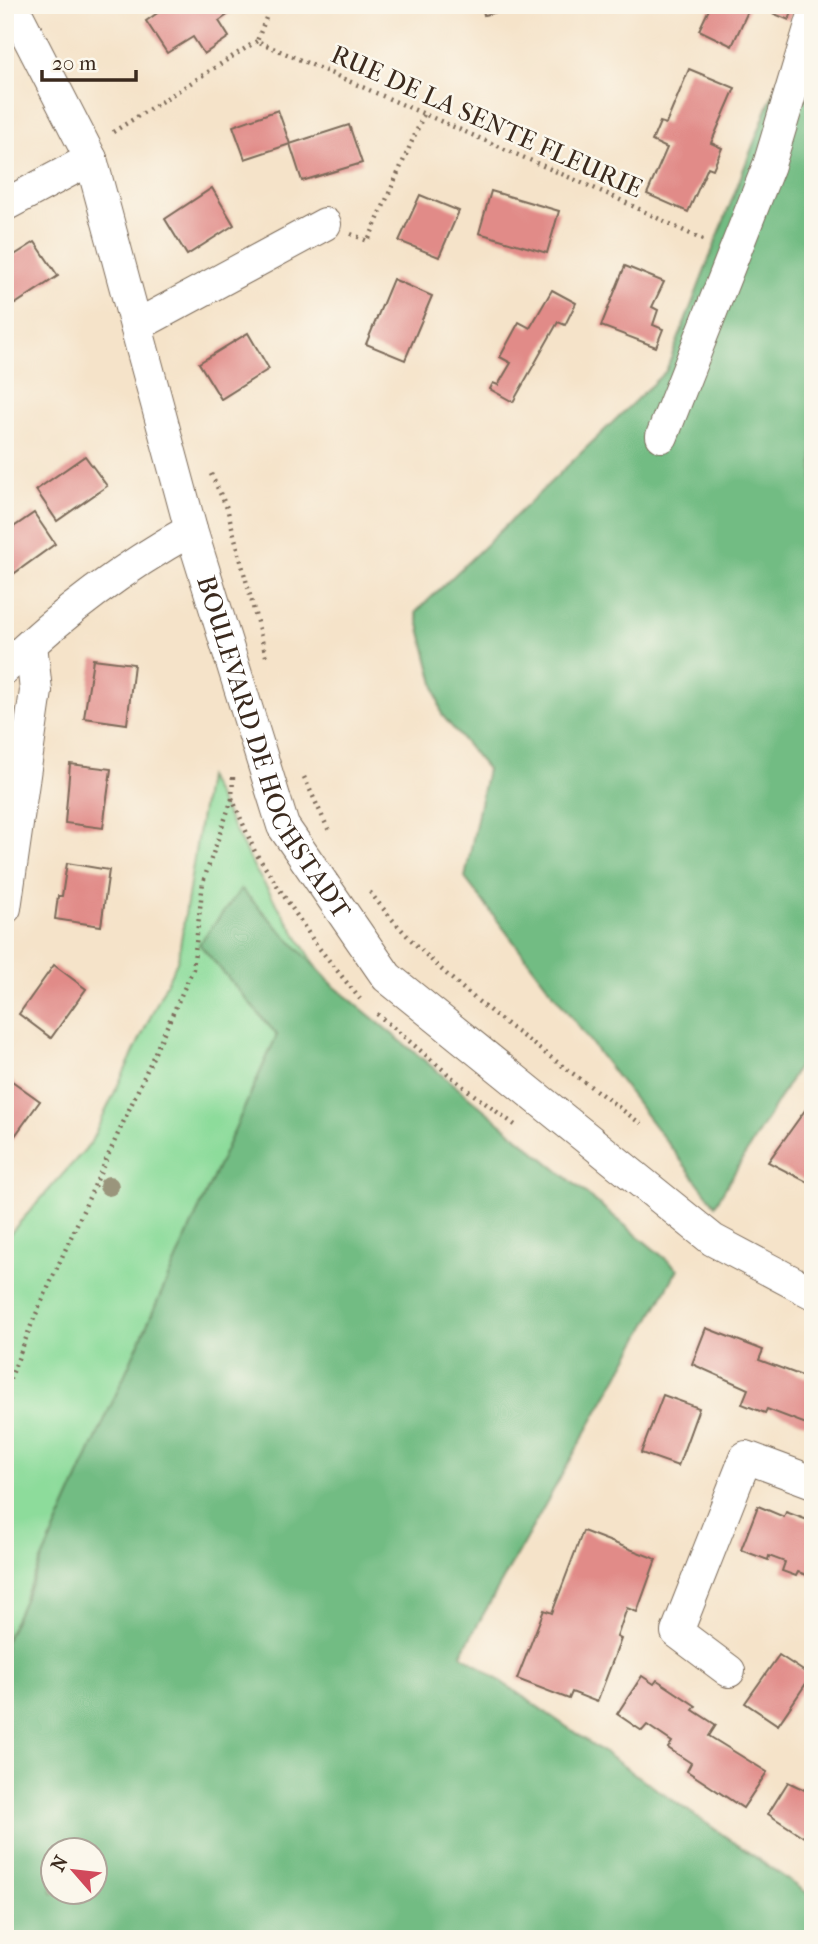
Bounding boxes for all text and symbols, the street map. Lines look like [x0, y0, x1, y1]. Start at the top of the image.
scale bar [42, 38, 136, 82]
street label: RUE DE LA SENTE FLEURIE [326, 39, 647, 204]
text: 20 m [52, 51, 97, 75]
street label: BOULEVARD DE HOCHSTADT [190, 572, 357, 925]
north arrow [38, 1836, 108, 1906]
text: N [47, 1851, 73, 1875]

